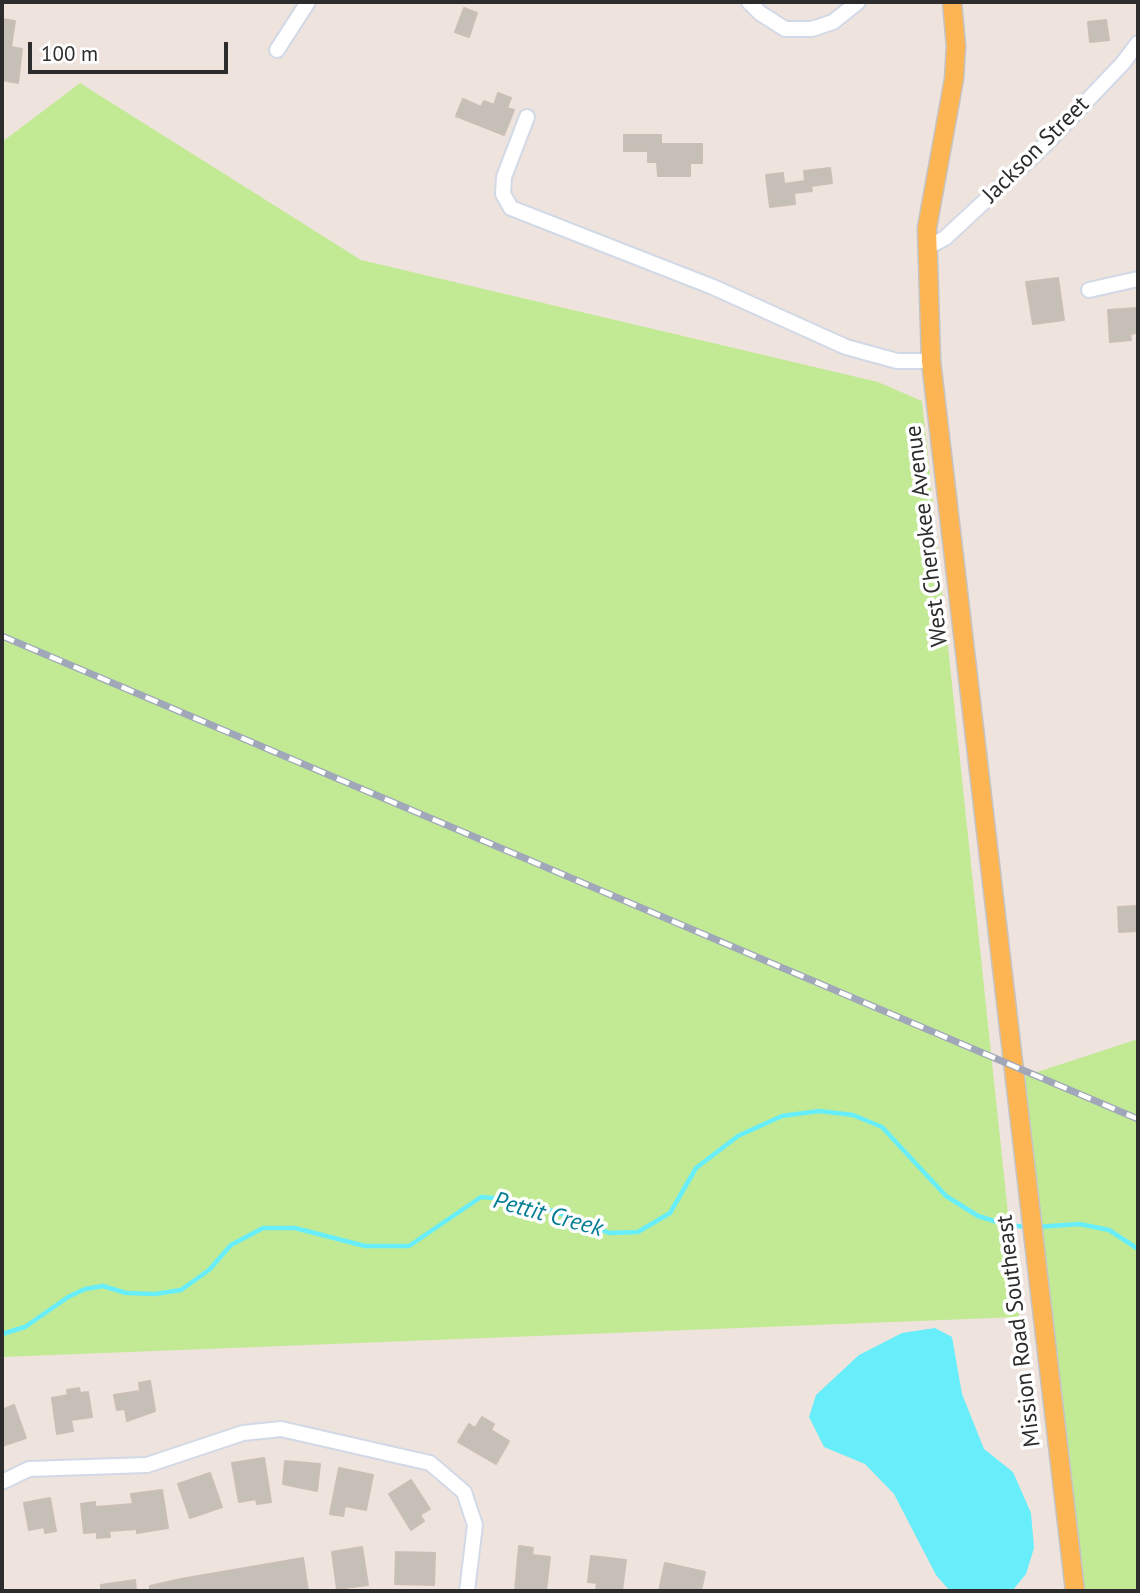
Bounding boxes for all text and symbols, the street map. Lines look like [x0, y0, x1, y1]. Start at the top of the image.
scale bar [32, 28, 231, 72]
text: 100 m [41, 40, 98, 67]
street label: Jackson Street [977, 91, 1095, 209]
street label: West Cherokee Avenue [900, 424, 954, 648]
water label: Pettit Creek [490, 1187, 606, 1243]
street label: Mission Road Southeast [991, 1213, 1047, 1449]

